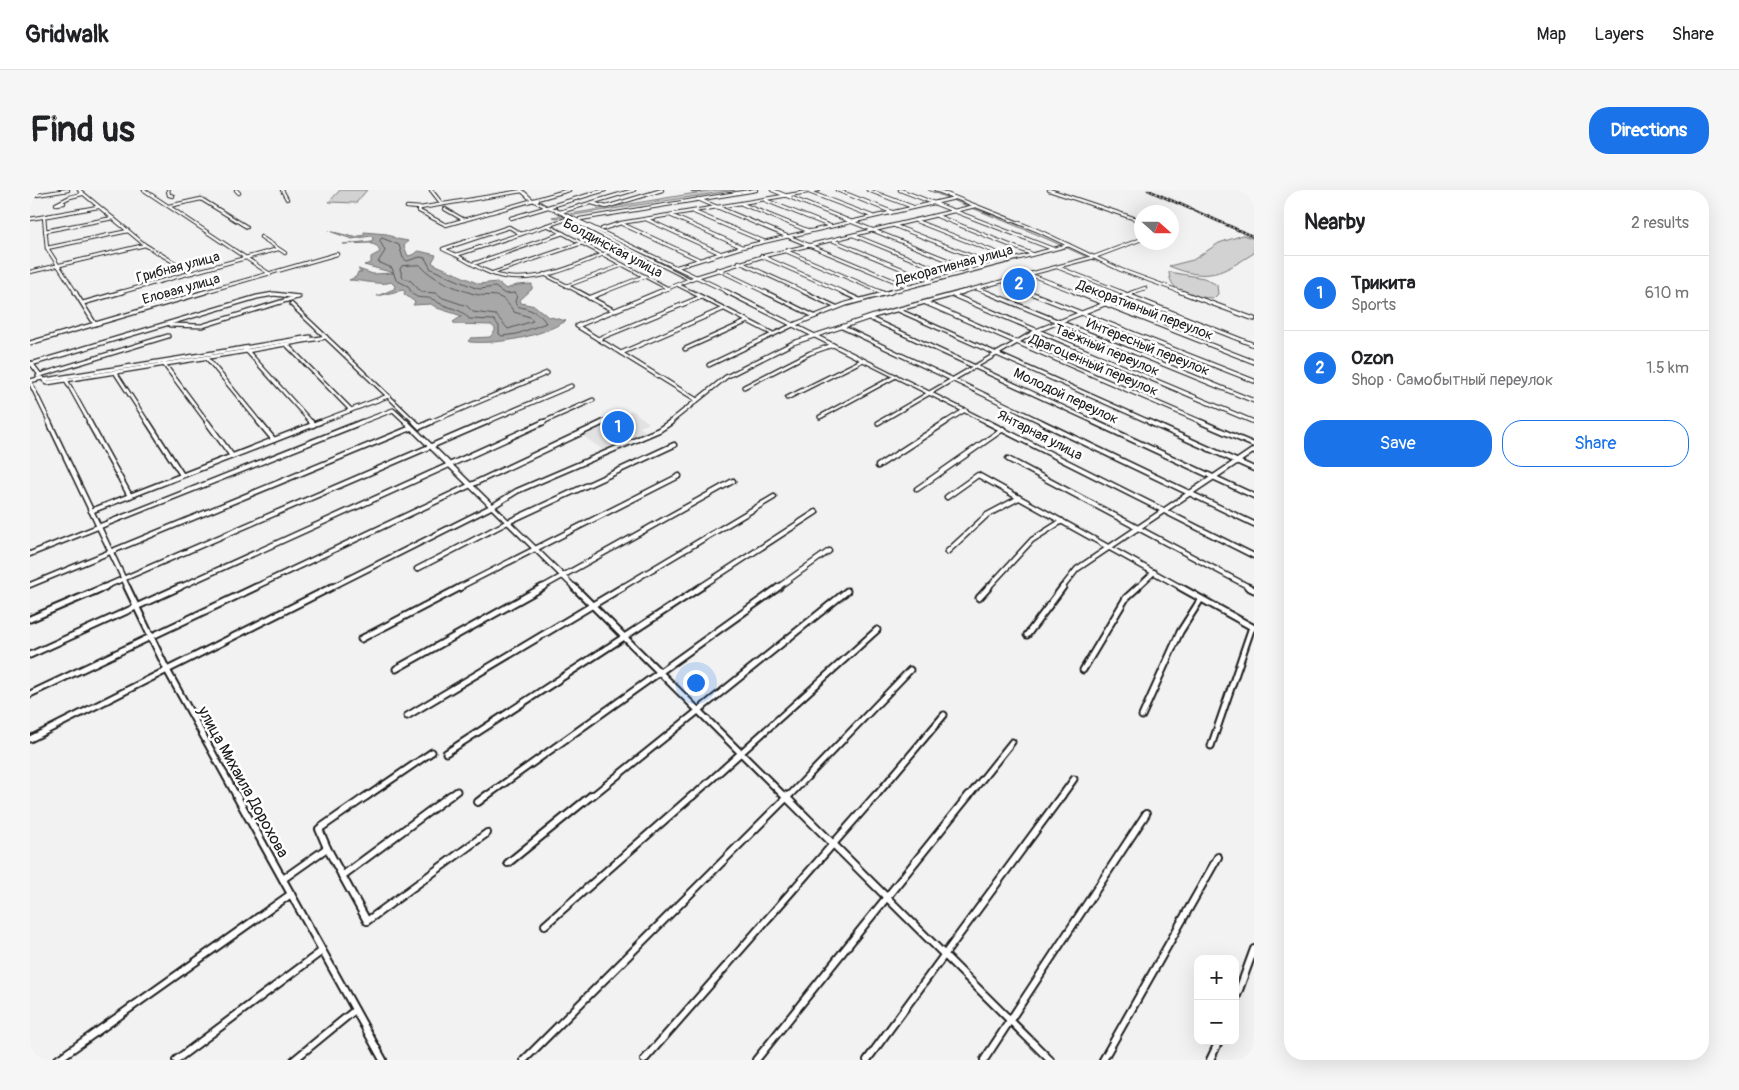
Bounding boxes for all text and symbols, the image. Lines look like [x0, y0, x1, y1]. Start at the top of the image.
text: Gridwalk [25, 20, 109, 49]
text: Map [1537, 23, 1566, 46]
text: Layers [1594, 23, 1644, 46]
text: Share [1672, 23, 1714, 46]
button: Directions [1589, 107, 1709, 154]
text: Find us [30, 108, 135, 152]
north arrow [1134, 205, 1179, 250]
text: Nearby [1304, 209, 1365, 236]
text: 2 results [1631, 213, 1689, 233]
street label: Болдинская улица [560, 215, 666, 281]
street label: Декоративная улица [892, 241, 1015, 289]
street label: Грибная улица [134, 248, 222, 286]
pin: 2 [1003, 265, 1035, 303]
street label: Еловая улица [140, 270, 222, 308]
text: Трикита [1351, 271, 1416, 295]
street label: Декоративный переулок [1073, 276, 1216, 344]
text: 1 [1317, 283, 1323, 303]
text: 610 m [1645, 283, 1689, 303]
text: Sports [1351, 295, 1396, 315]
street label: Интересный переулок [1084, 315, 1212, 379]
street label: Таёжный переулок [1052, 320, 1162, 380]
street label: Драгоценный переулок [1026, 330, 1161, 400]
text: Ozon [1351, 346, 1394, 370]
text: 2 [1316, 358, 1324, 378]
text: 1.5 km [1646, 358, 1689, 378]
street label: Молодой переулок [1011, 364, 1121, 428]
text: Shop · Самобытный переулок [1351, 370, 1553, 390]
street label: Янтарная улица [995, 406, 1085, 464]
pin: 1 [602, 408, 634, 446]
button: Save [1304, 420, 1492, 467]
button: Share [1502, 420, 1689, 467]
your location [683, 670, 709, 696]
street label: улица Михаила Дорохова [193, 702, 293, 861]
map controls [1194, 955, 1239, 1045]
button: + [1194, 955, 1239, 1000]
button: − [1194, 1000, 1239, 1045]

